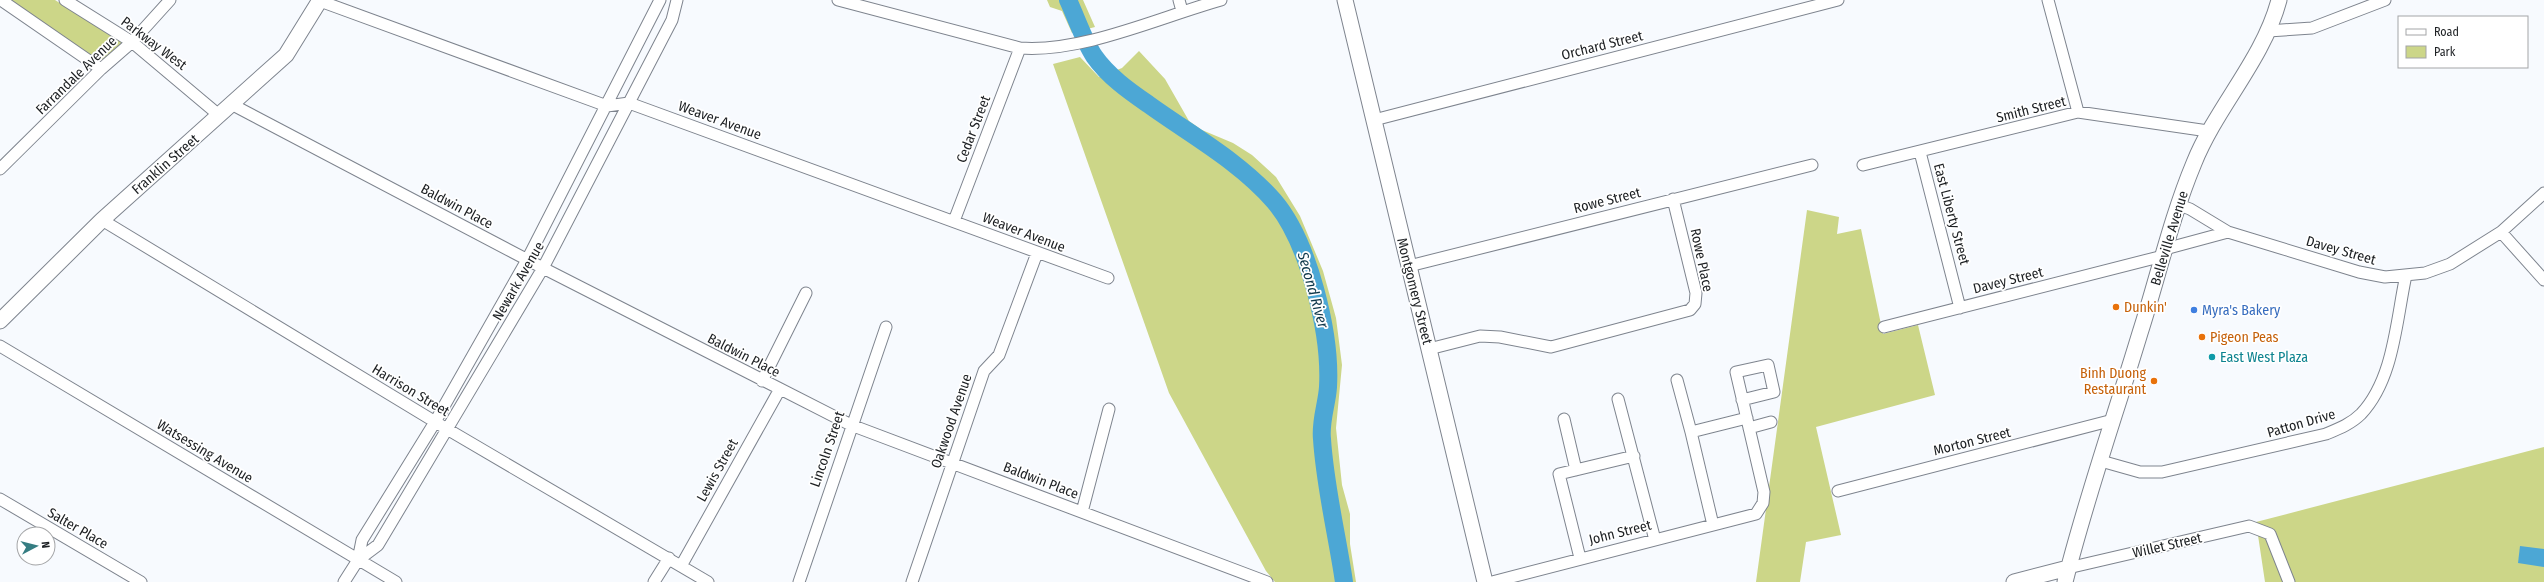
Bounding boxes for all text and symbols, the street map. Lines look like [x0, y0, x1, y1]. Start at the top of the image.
street label: Parkway West [117, 13, 190, 74]
legend [2398, 16, 2528, 68]
text: Road [2434, 25, 2459, 39]
street label: Orchard Street [1560, 27, 1645, 64]
street label: Farrandale Avenue [32, 32, 120, 118]
text: Park [2434, 45, 2456, 59]
street label: Cedar Street [953, 93, 994, 165]
street label: Smith Street [1995, 93, 2068, 126]
street label: Weaver Avenue [676, 98, 764, 143]
street label: Franklin Street [128, 130, 203, 198]
street label: East Liberty Street [1930, 161, 1973, 267]
street label: Baldwin Place [418, 180, 496, 233]
street label: Rowe Street [1572, 184, 1643, 217]
street label: Belleville Avenue [2147, 189, 2192, 288]
street label: Weaver Avenue [980, 209, 1068, 256]
street label: Rowe Place [1686, 227, 1717, 293]
street label: Davey Street [2304, 232, 2378, 269]
street label: Montgomery Street [1393, 236, 1436, 347]
street label: Newark Avenue [489, 239, 548, 324]
water label: Second River [1293, 249, 1333, 331]
street label: Davey Street [1971, 263, 2045, 297]
place label: Dunkin' [2124, 299, 2167, 316]
marker: Dunkin' [2111, 302, 2121, 312]
place label: Myra's Bakery [2202, 302, 2281, 319]
marker: Myra's Bakery [2189, 305, 2199, 315]
place label: Pigeon Peas [2210, 329, 2279, 346]
street label: Baldwin Place [705, 330, 783, 381]
marker: Pigeon Peas [2197, 332, 2207, 342]
place label: East West Plaza [2220, 349, 2308, 366]
marker: East West Plaza [2207, 352, 2217, 362]
street label: Harrison Street [369, 361, 453, 420]
place label: Binh Duong Restaurant [2080, 365, 2146, 398]
street label: Oakwood Avenue [927, 372, 976, 471]
marker: Binh Duong Restaurant [2149, 376, 2159, 386]
street label: Patton Drive [2265, 406, 2337, 441]
street label: Lincoln Street [807, 409, 849, 489]
street label: Watsessing Avenue [154, 416, 256, 487]
street label: Morton Street [1932, 424, 2013, 459]
street label: Lewis Street [693, 435, 742, 505]
street label: Baldwin Place [1001, 458, 1081, 503]
street label: Salter Place [44, 504, 111, 553]
street label: John Street [1587, 516, 1653, 548]
north arrow [16, 526, 56, 566]
street label: Willet Street [2131, 529, 2204, 562]
text: N [39, 541, 52, 549]

